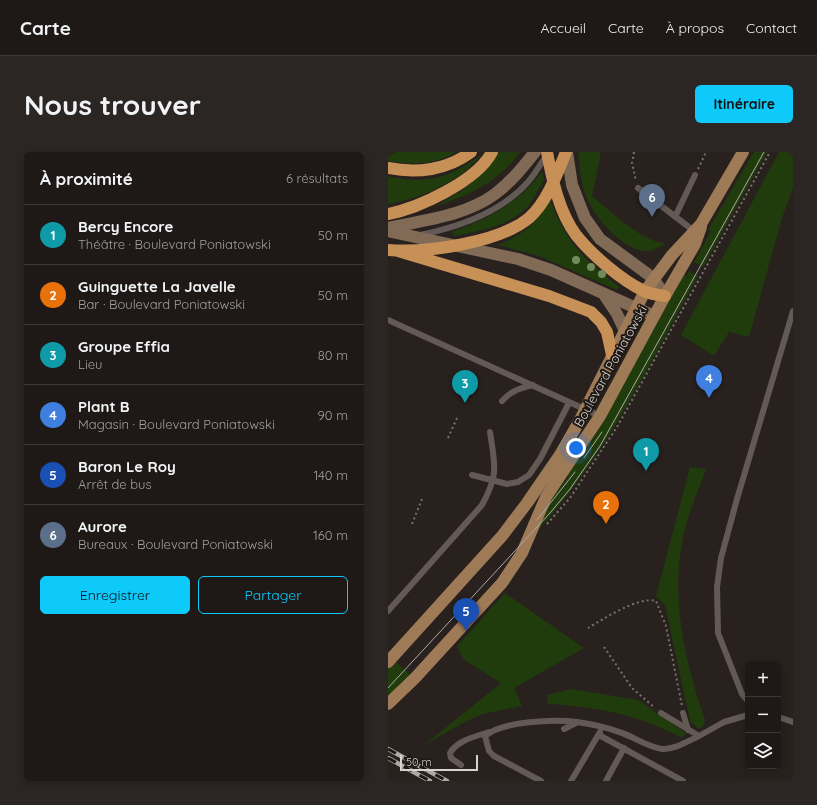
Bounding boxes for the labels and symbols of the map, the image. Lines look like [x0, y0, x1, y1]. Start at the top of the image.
pin: 6 [639, 184, 665, 217]
street label: Boulevard Poniatowski [570, 303, 650, 429]
pin: 4 [696, 365, 722, 398]
pin: 3 [452, 370, 478, 403]
your location [566, 438, 586, 458]
pin: 1 [633, 438, 659, 471]
pin: 2 [593, 491, 619, 524]
pin: 5 [453, 598, 479, 631]
scale bar [400, 753, 478, 772]

